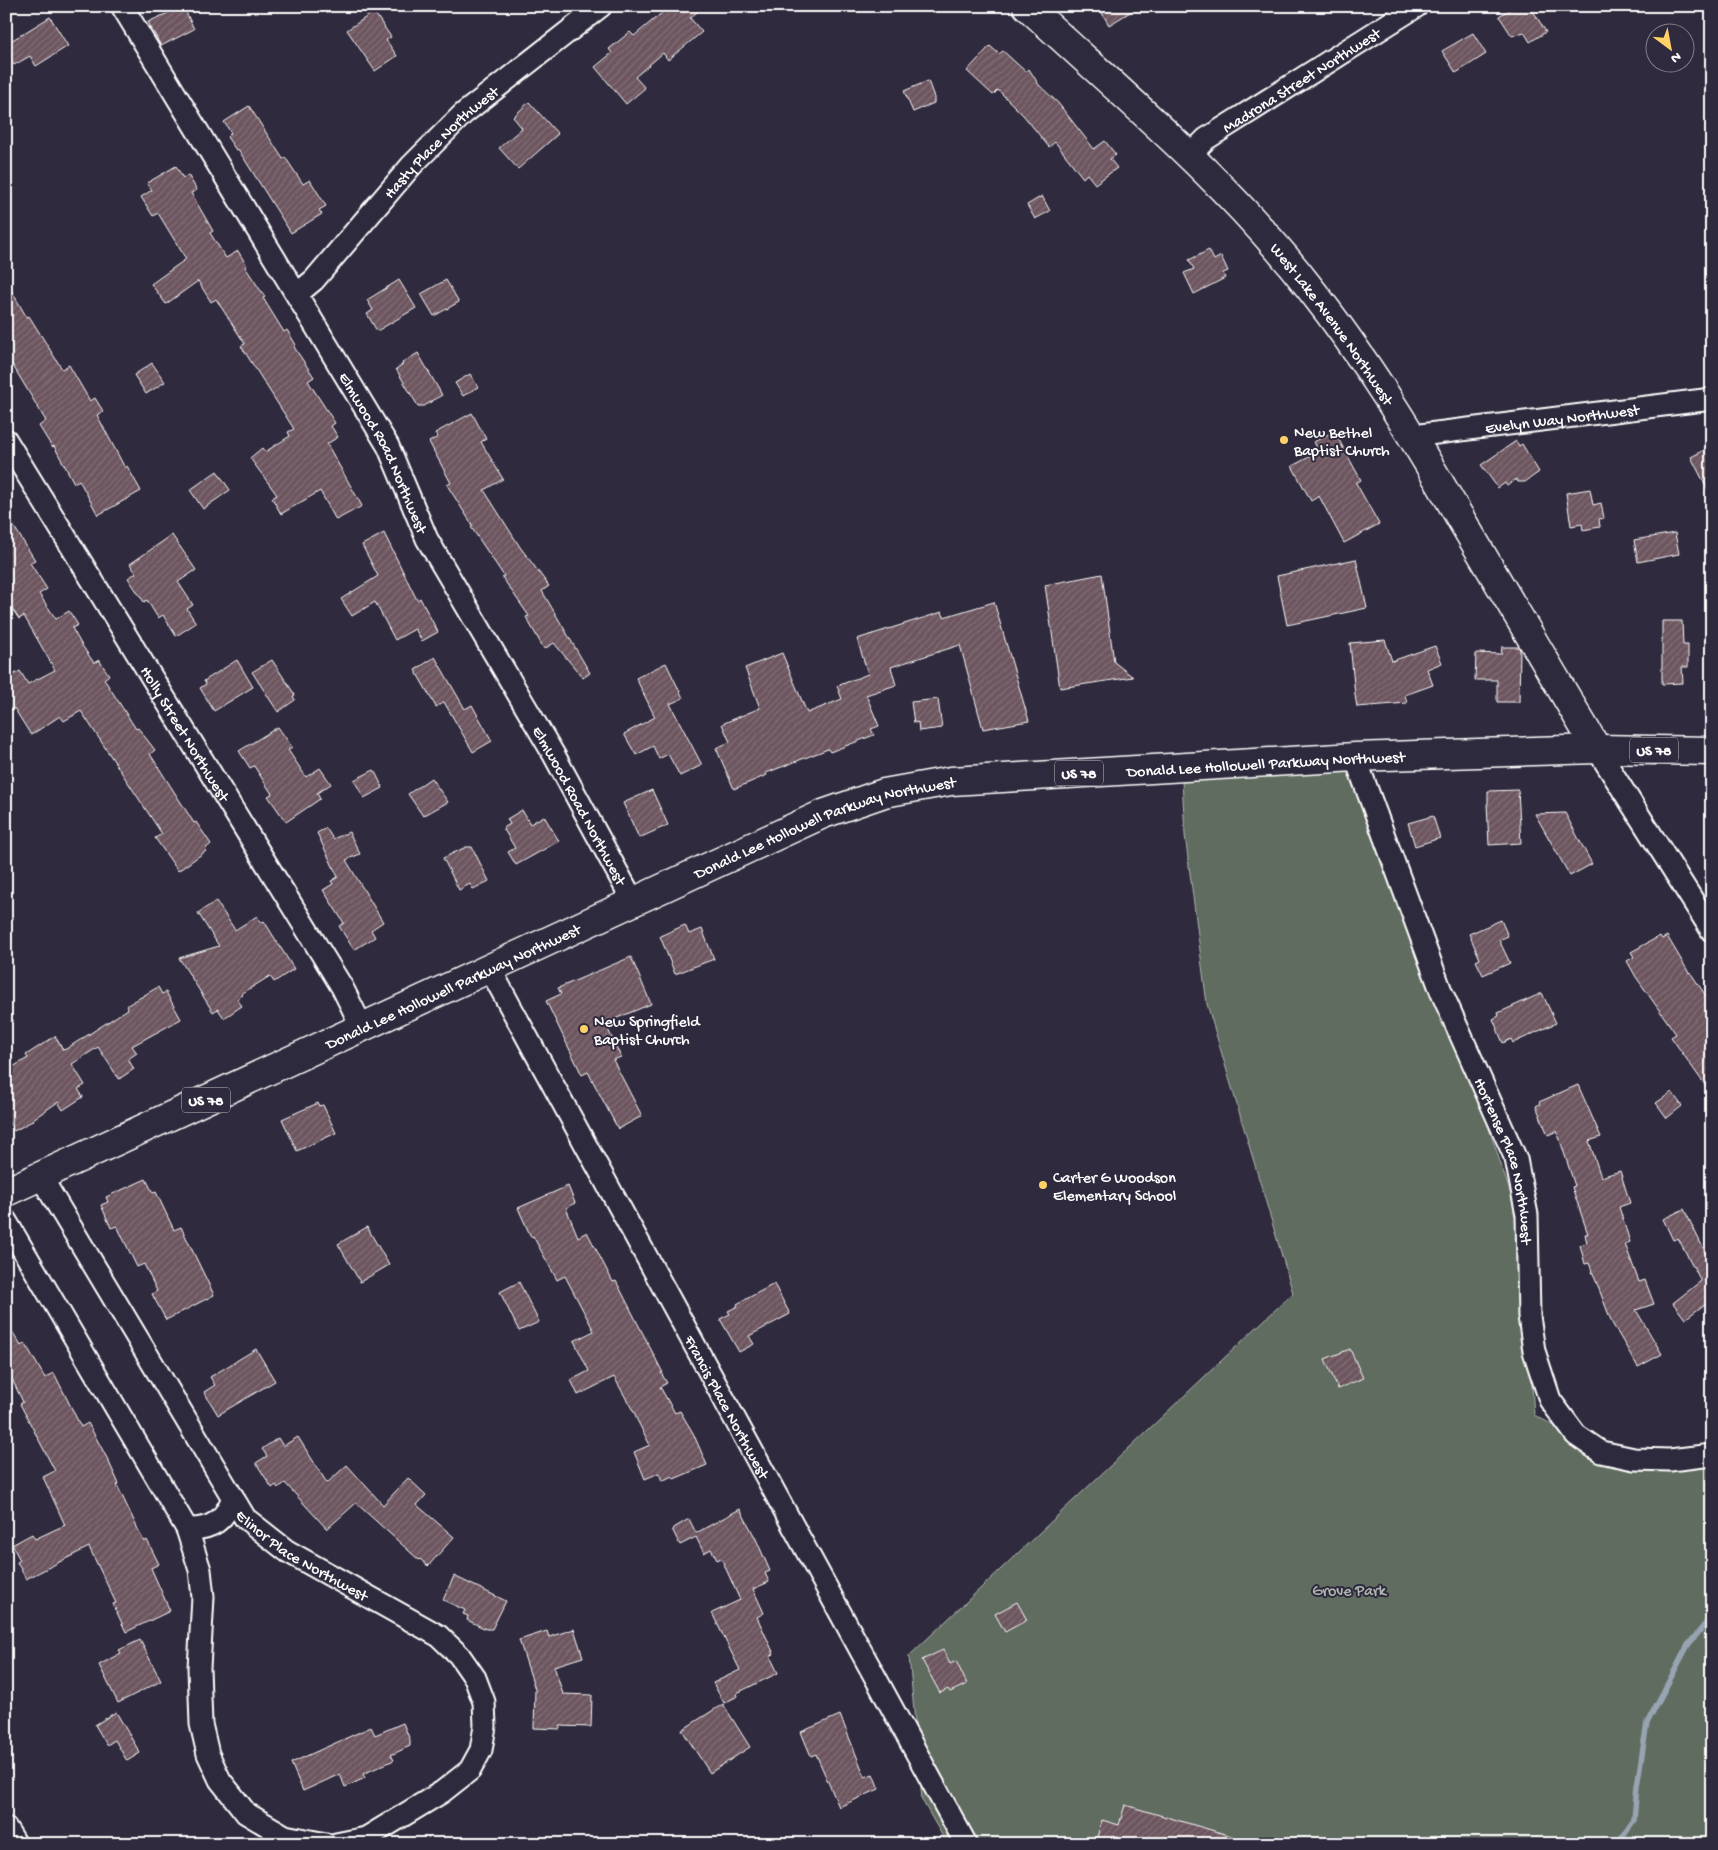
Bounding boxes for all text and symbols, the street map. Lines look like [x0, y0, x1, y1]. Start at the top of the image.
north arrow [1646, 22, 1696, 72]
street label: Madrona Street Northwest [1220, 25, 1386, 139]
text: N [1667, 47, 1684, 67]
street label: Hasty Place Northwest [381, 83, 505, 204]
street label: West Lake Avenue Northwest [1264, 241, 1397, 411]
street label: Elmwood Road Northwest [333, 370, 430, 538]
street label: Evelyn Way Northwest [1484, 402, 1642, 440]
place label: New Bethel Baptist Church [1293, 425, 1390, 462]
marker: New Bethel Baptist Church [1278, 434, 1290, 446]
street label: Holly Street Northwest [134, 664, 233, 807]
street label: Elmwood Road Northwest [526, 724, 629, 891]
road number: US 78 [1630, 738, 1678, 762]
street label: Donald Lee Hollowell Parkway Northwest [1125, 749, 1407, 784]
road number: US 78 [1055, 760, 1103, 786]
street label: Donald Lee Hollowell Parkway Northwest [691, 775, 958, 886]
street label: Donald Lee Hollowell Parkway Northwest [323, 921, 586, 1056]
place label: New Springfield Baptist Church [593, 1014, 701, 1051]
marker: New Springfield Baptist Church [578, 1023, 590, 1035]
street label: Hortense Place Northwest [1468, 1076, 1534, 1246]
road number: US 78 [182, 1088, 230, 1112]
place label: Carter G Woodson Elementary School [1053, 1170, 1176, 1207]
marker: Carter G Woodson Elementary School [1037, 1179, 1049, 1191]
street label: Francis Place Northwest [678, 1332, 772, 1484]
street label: Elinor Place Northwest [230, 1508, 372, 1608]
park label: Grove Park [1312, 1583, 1388, 1602]

